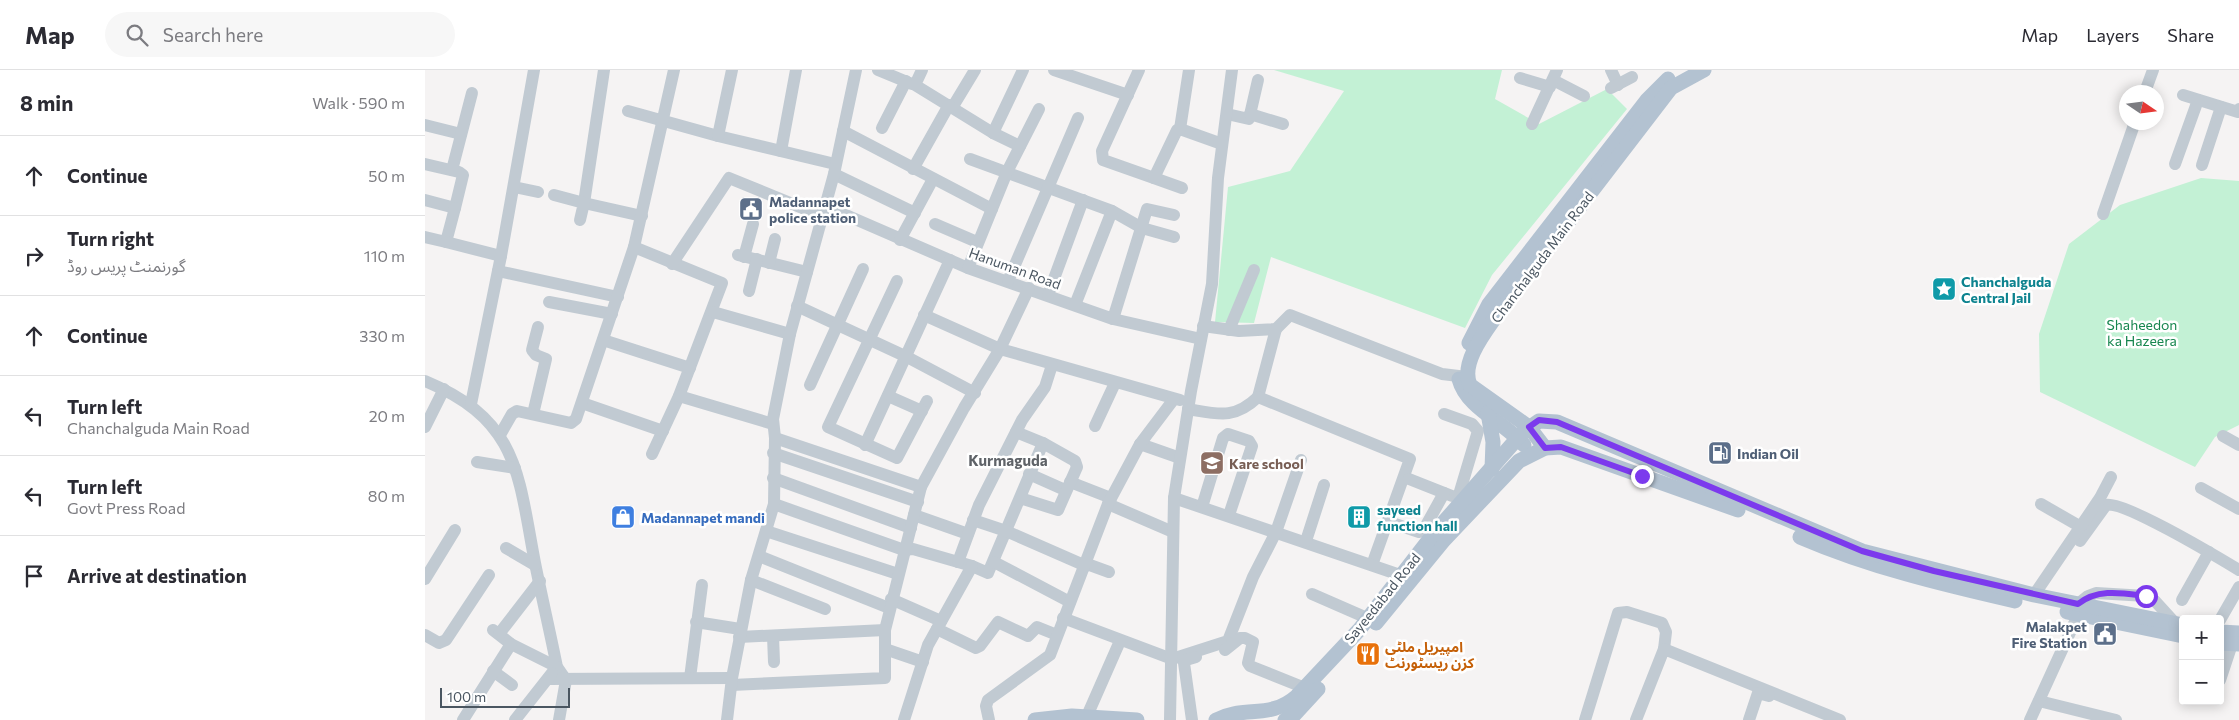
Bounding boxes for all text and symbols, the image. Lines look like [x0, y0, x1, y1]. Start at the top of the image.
search box [105, 12, 455, 57]
text: Map [25, 20, 75, 49]
icon: search [123, 21, 151, 49]
text: Search here [163, 23, 263, 46]
text: Map [2021, 24, 2058, 46]
text: Layers [2086, 24, 2139, 46]
text: Share [2167, 24, 2214, 46]
north arrow [2119, 85, 2164, 130]
text: 8 min [20, 90, 73, 115]
text: Walk · 590 m [312, 93, 405, 112]
icon: ahead [20, 162, 48, 190]
text: Continue [67, 164, 147, 187]
text: 50 m [368, 166, 405, 185]
street label: Chanchalguda Main Road [1487, 188, 1597, 326]
place label: Madannapet police station [769, 193, 856, 226]
public building icon: Madannapet police station [738, 196, 764, 222]
text: Turn right [67, 227, 154, 250]
icon: right [20, 242, 48, 270]
street label: Hanuman Road [967, 243, 1063, 293]
text: 110 m [364, 246, 405, 265]
text: گورنمنٹ پریس روڈ [67, 256, 186, 275]
place label: Chanchalguda Central Jail [1961, 273, 2051, 306]
place icon: Chanchalguda Central Jail [1931, 276, 1957, 302]
park label: Shaheedon ka Hazeera [2107, 316, 2177, 349]
icon: ahead [20, 322, 48, 350]
text: Continue [67, 324, 147, 347]
text: 330 m [359, 326, 405, 345]
text: Turn left [67, 395, 142, 418]
icon: left [20, 402, 48, 430]
text: 20 m [369, 406, 405, 425]
text: Chanchalguda Main Road [67, 418, 250, 437]
fuel station icon: Indian Oil [1707, 440, 1733, 466]
place label: Indian Oil [1737, 445, 1799, 462]
school or university icon: Kare school [1199, 450, 1225, 476]
district label: Kurmaguda [968, 451, 1048, 469]
place label: Kare school [1229, 455, 1304, 472]
route end [1631, 465, 1654, 488]
text: Turn left [67, 475, 142, 498]
icon: left [20, 482, 48, 510]
text: 80 m [368, 486, 405, 505]
text: Govt Press Road [67, 498, 185, 517]
place label: sayeed function hall [1377, 501, 1458, 534]
shop icon: Madannapet mandi [610, 504, 636, 530]
building icon: sayeed function hall [1346, 504, 1372, 530]
place label: Madannapet mandi [641, 509, 765, 526]
street label: Sayeedabad Road [1340, 549, 1424, 647]
icon: arrive [20, 562, 48, 590]
text: Arrive at destination [67, 564, 247, 587]
route start [2135, 585, 2158, 608]
map controls [2179, 615, 2224, 705]
button: + [2179, 615, 2224, 660]
place label: Malakpet Fire Station [2012, 618, 2087, 651]
public building icon: Malakpet Fire Station [2092, 621, 2118, 647]
place label: امپیریل ملٹی کزن ریسٹورنٹ [1385, 638, 1475, 672]
restaurant icon: امپیریل ملٹی کزن ریسٹورنٹ [1355, 641, 1381, 667]
button: − [2179, 660, 2224, 705]
scale bar [440, 685, 570, 708]
text: 100 m [447, 688, 486, 705]

